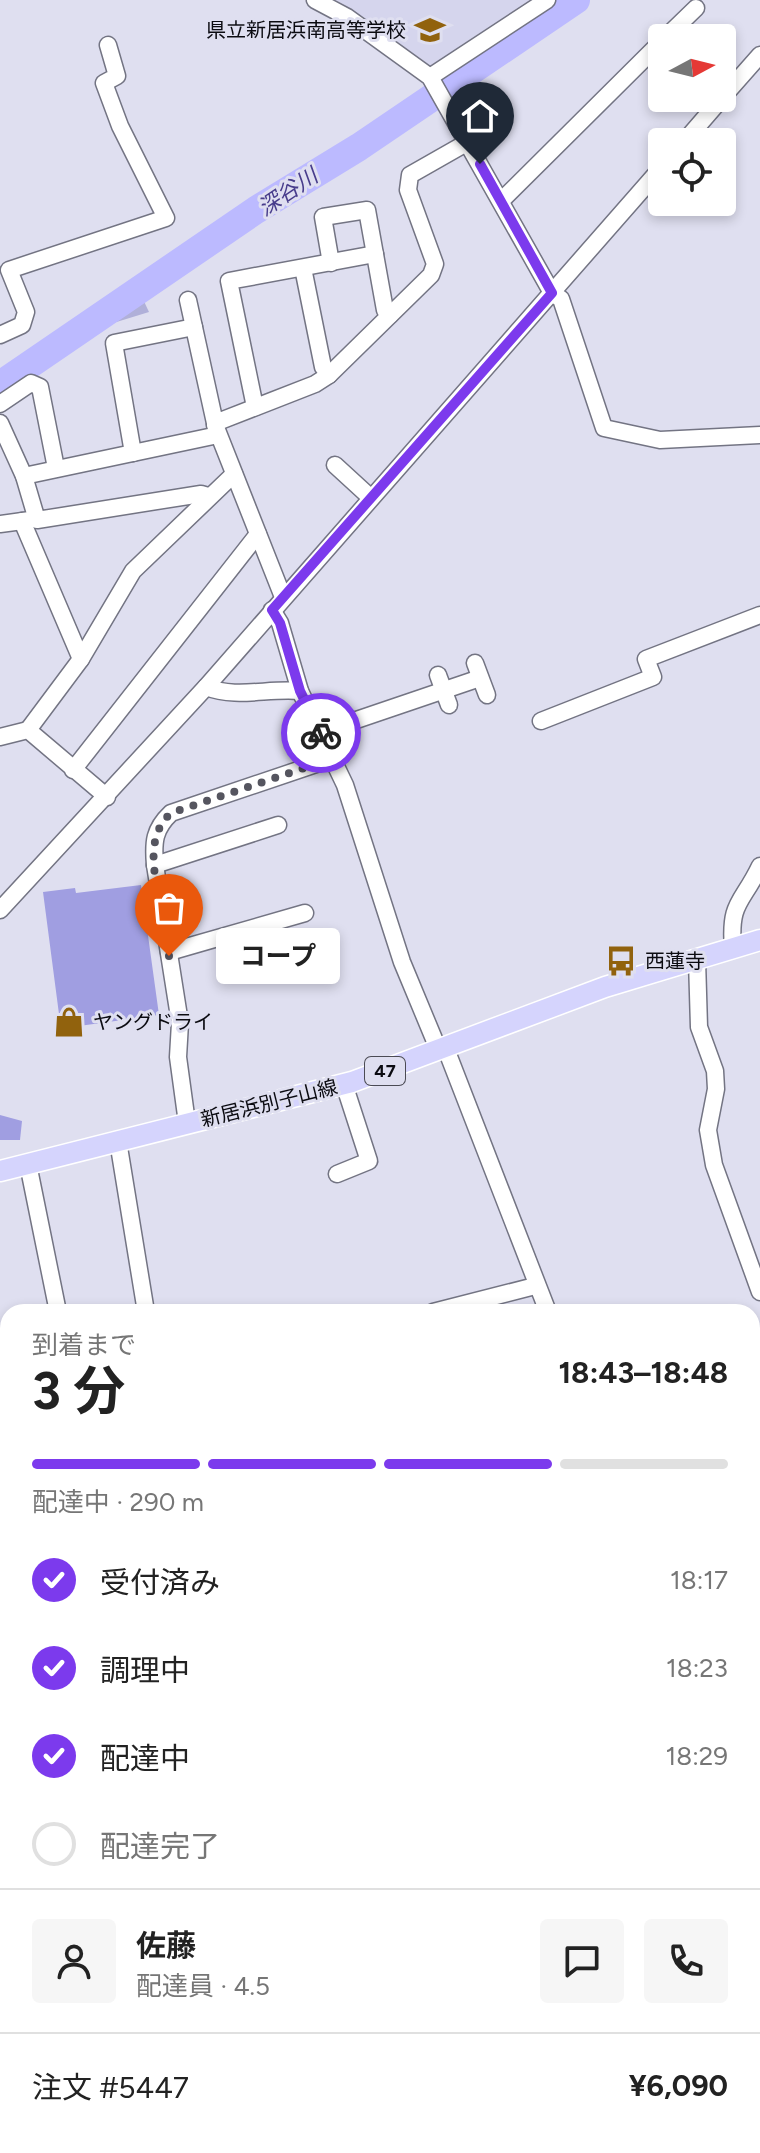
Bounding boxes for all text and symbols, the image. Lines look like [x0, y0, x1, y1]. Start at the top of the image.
school or university icon: 県立新居浜南高等学校 [413, 13, 447, 47]
place label: 県立新居浜南高等学校 [206, 18, 406, 42]
north arrow [648, 24, 736, 112]
map controls [648, 24, 736, 216]
pin [446, 82, 514, 164]
icon: home [458, 94, 502, 138]
button: locate [648, 128, 736, 216]
water label: 深谷川 [253, 161, 325, 222]
courier [281, 693, 361, 773]
icon: bike [299, 711, 343, 755]
pin [135, 874, 203, 956]
icon: bag [147, 886, 191, 930]
callout: コープ [217, 928, 341, 984]
text: コープ [240, 940, 316, 972]
bus stop icon: 西蓮寺 [604, 944, 638, 978]
place label: 西蓮寺 [645, 949, 705, 973]
shop icon: ヤングドライ [52, 1005, 86, 1039]
place label: ヤングドライ [93, 1010, 213, 1034]
road number: 47 [365, 1057, 405, 1085]
street label: 新居浜別子山線 [198, 1074, 340, 1132]
text: 到着まで [32, 1329, 136, 1361]
text: 18:43–18:48 [558, 1354, 728, 1391]
text: 3 分 [32, 1360, 125, 1422]
text: 配達中 · 290 m [32, 1486, 204, 1518]
icon: check [32, 1558, 76, 1602]
text: 受付済み [100, 1564, 220, 1601]
text: 18:17 [670, 1564, 728, 1596]
icon: check [32, 1646, 76, 1690]
text: 調理中 [100, 1652, 190, 1689]
text: 18:23 [666, 1652, 728, 1684]
icon: check [32, 1734, 76, 1778]
text: 配達中 [100, 1740, 190, 1777]
text: 18:29 [665, 1740, 728, 1772]
text: 配達完了 [100, 1828, 220, 1865]
button: person [32, 1919, 116, 2003]
button: chat [540, 1919, 624, 2003]
button: phone [644, 1919, 728, 2003]
text: 佐藤 [136, 1927, 196, 1964]
text: 配達員 · 4.5 [136, 1970, 270, 2002]
text: ¥6,090 [629, 2067, 728, 2104]
text: 注文 #5447 [32, 2069, 189, 2106]

